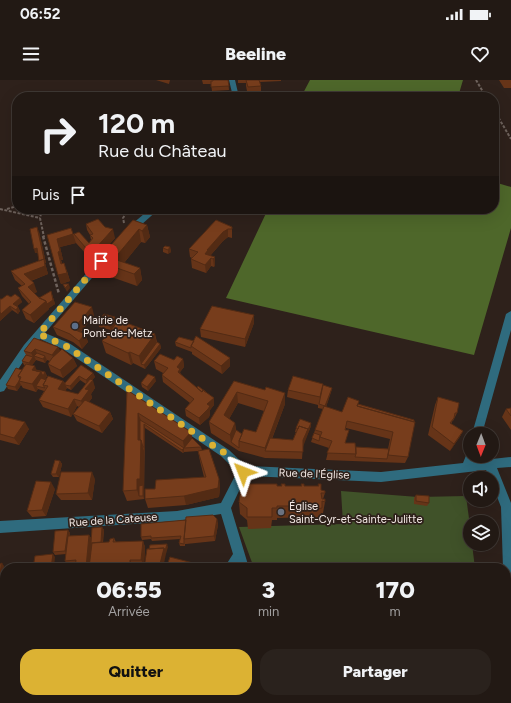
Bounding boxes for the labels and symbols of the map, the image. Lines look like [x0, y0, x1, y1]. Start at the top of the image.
pin [84, 244, 118, 278]
place label: Mairie de Pont-de-Metz [83, 314, 152, 340]
marker: Mairie de Pont-de-Metz [70, 321, 80, 331]
north arrow [463, 427, 499, 463]
position arrow [222, 451, 264, 493]
street label: Rue de l'Église [278, 466, 350, 482]
place label: Église Saint-Cyr-et-Sainte-Julitte [289, 500, 422, 526]
marker: Église Saint-Cyr-et-Sainte-Julitte [276, 507, 286, 517]
street label: Rue de la Cateuse [68, 510, 158, 530]

